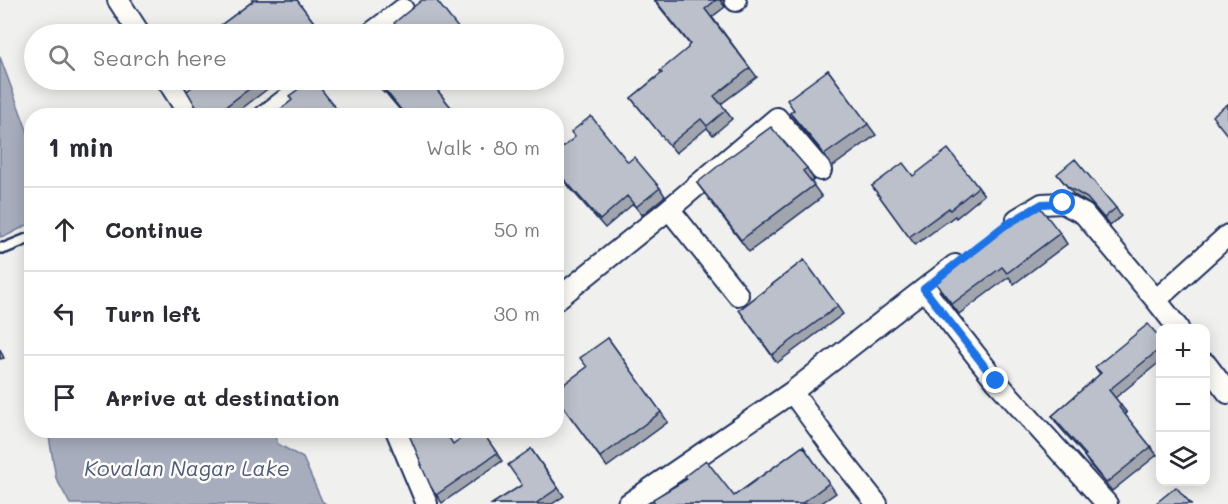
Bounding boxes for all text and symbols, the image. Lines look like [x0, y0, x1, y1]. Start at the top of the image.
search box [24, 24, 564, 90]
icon: search [45, 41, 78, 74]
text: Search here [93, 43, 227, 72]
text: 1 min [48, 130, 113, 164]
text: Walk · 80 m [426, 134, 540, 160]
route start [1049, 189, 1075, 215]
icon: ahead [48, 213, 81, 246]
text: Continue [105, 215, 203, 244]
text: 50 m [494, 216, 540, 242]
icon: left [48, 297, 81, 330]
text: Turn left [105, 299, 201, 328]
text: 30 m [494, 300, 540, 326]
map controls [1156, 324, 1210, 486]
button: + [1156, 324, 1210, 378]
route end [982, 367, 1008, 393]
button: − [1156, 378, 1210, 432]
icon: arrive [48, 381, 81, 414]
text: Arrive at destination [105, 383, 340, 412]
button: layers [1156, 432, 1210, 486]
water label: Kovalan Nagar Lake [84, 454, 290, 481]

